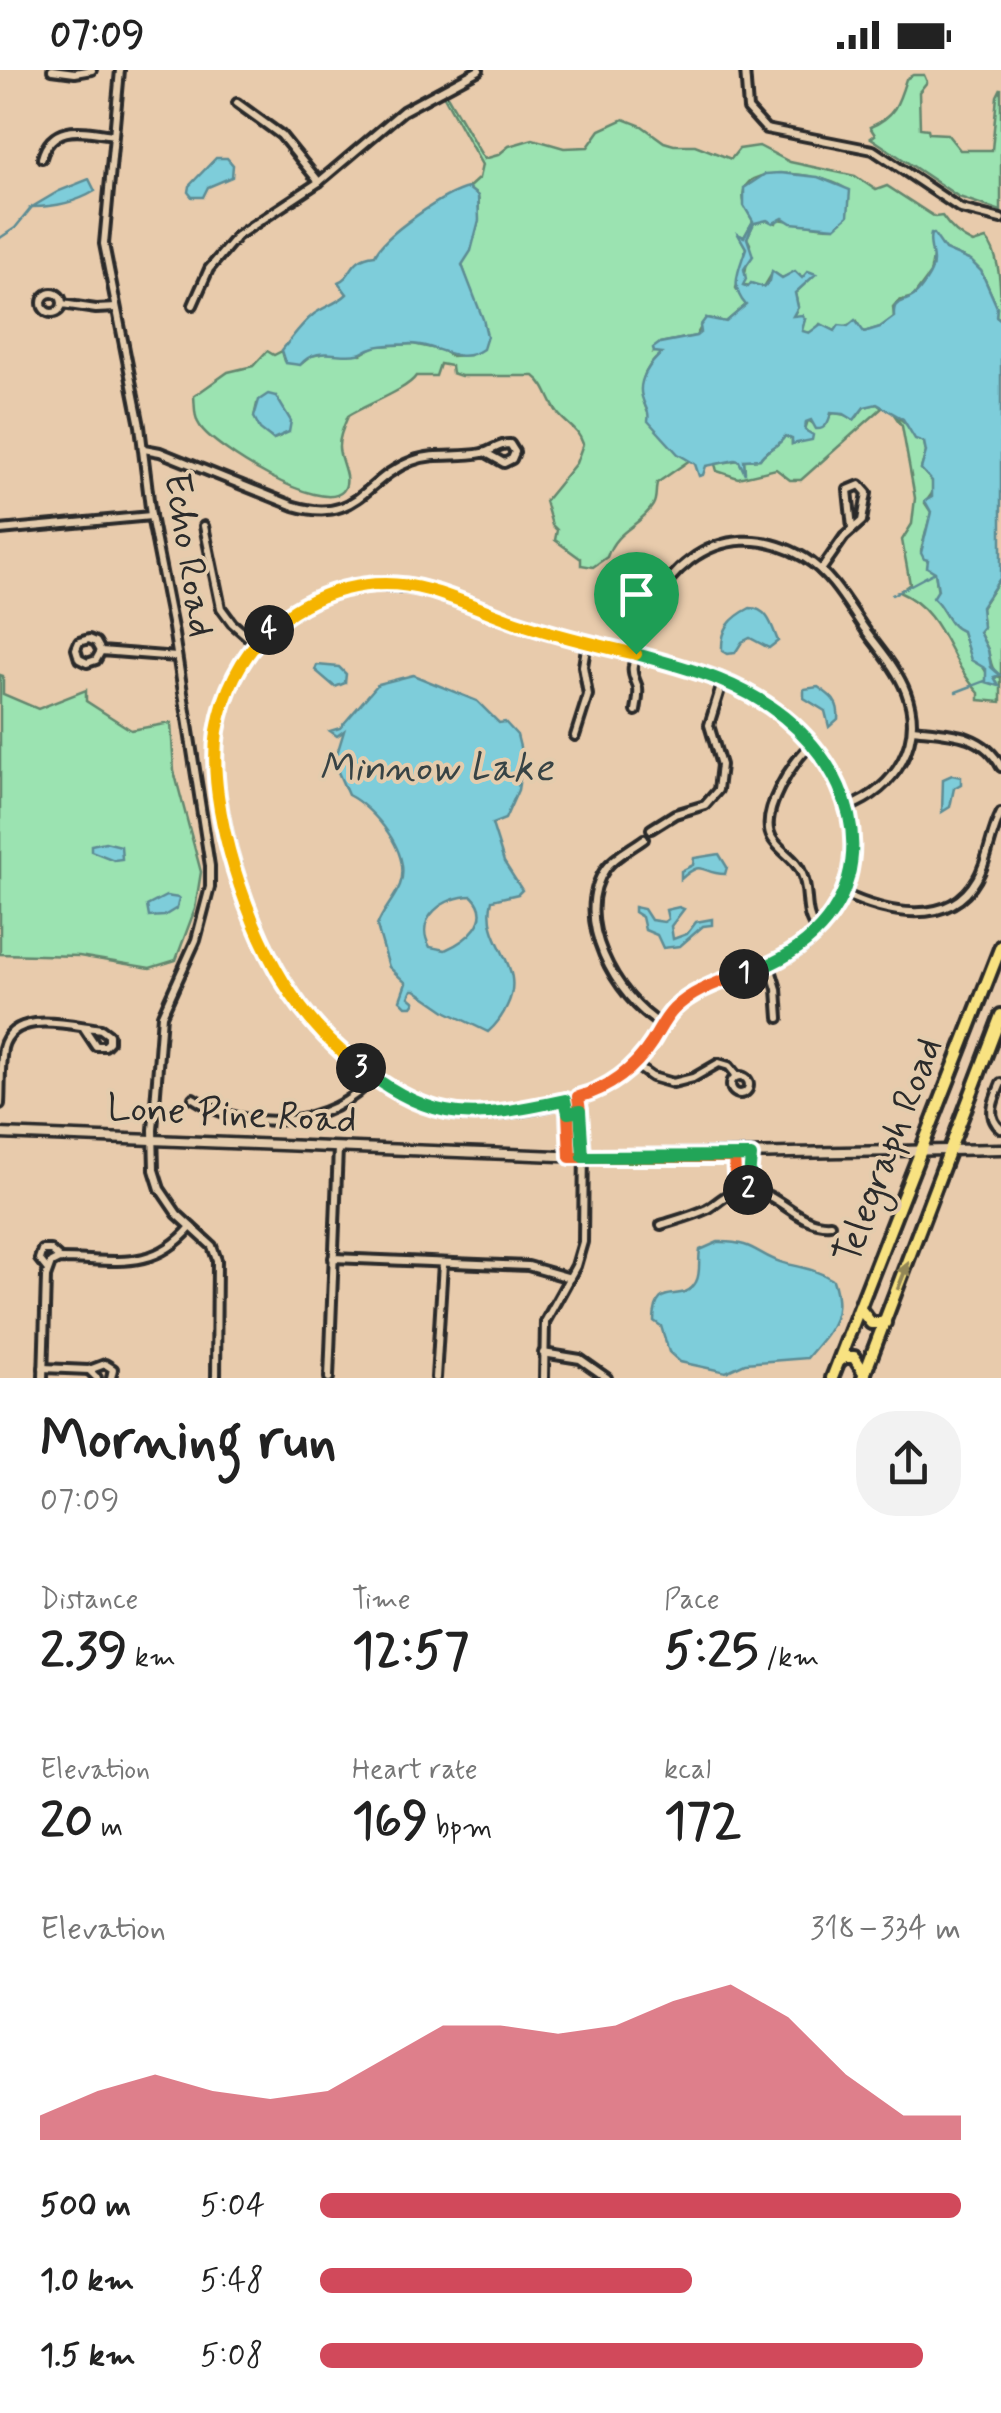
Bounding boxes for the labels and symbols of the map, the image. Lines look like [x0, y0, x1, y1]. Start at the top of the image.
street label: Echo Road [151, 469, 225, 641]
pin [594, 552, 679, 655]
pin: 4 [244, 605, 294, 655]
water label: Minnow Lake [319, 743, 555, 795]
pin: 1 [719, 949, 769, 999]
street label: Telegraph Road [823, 1031, 958, 1273]
pin: 3 [336, 1043, 386, 1093]
street label: Lone Pine Road [106, 1084, 358, 1146]
pin: 2 [723, 1165, 773, 1215]
one-way arrow [896, 1261, 912, 1291]

